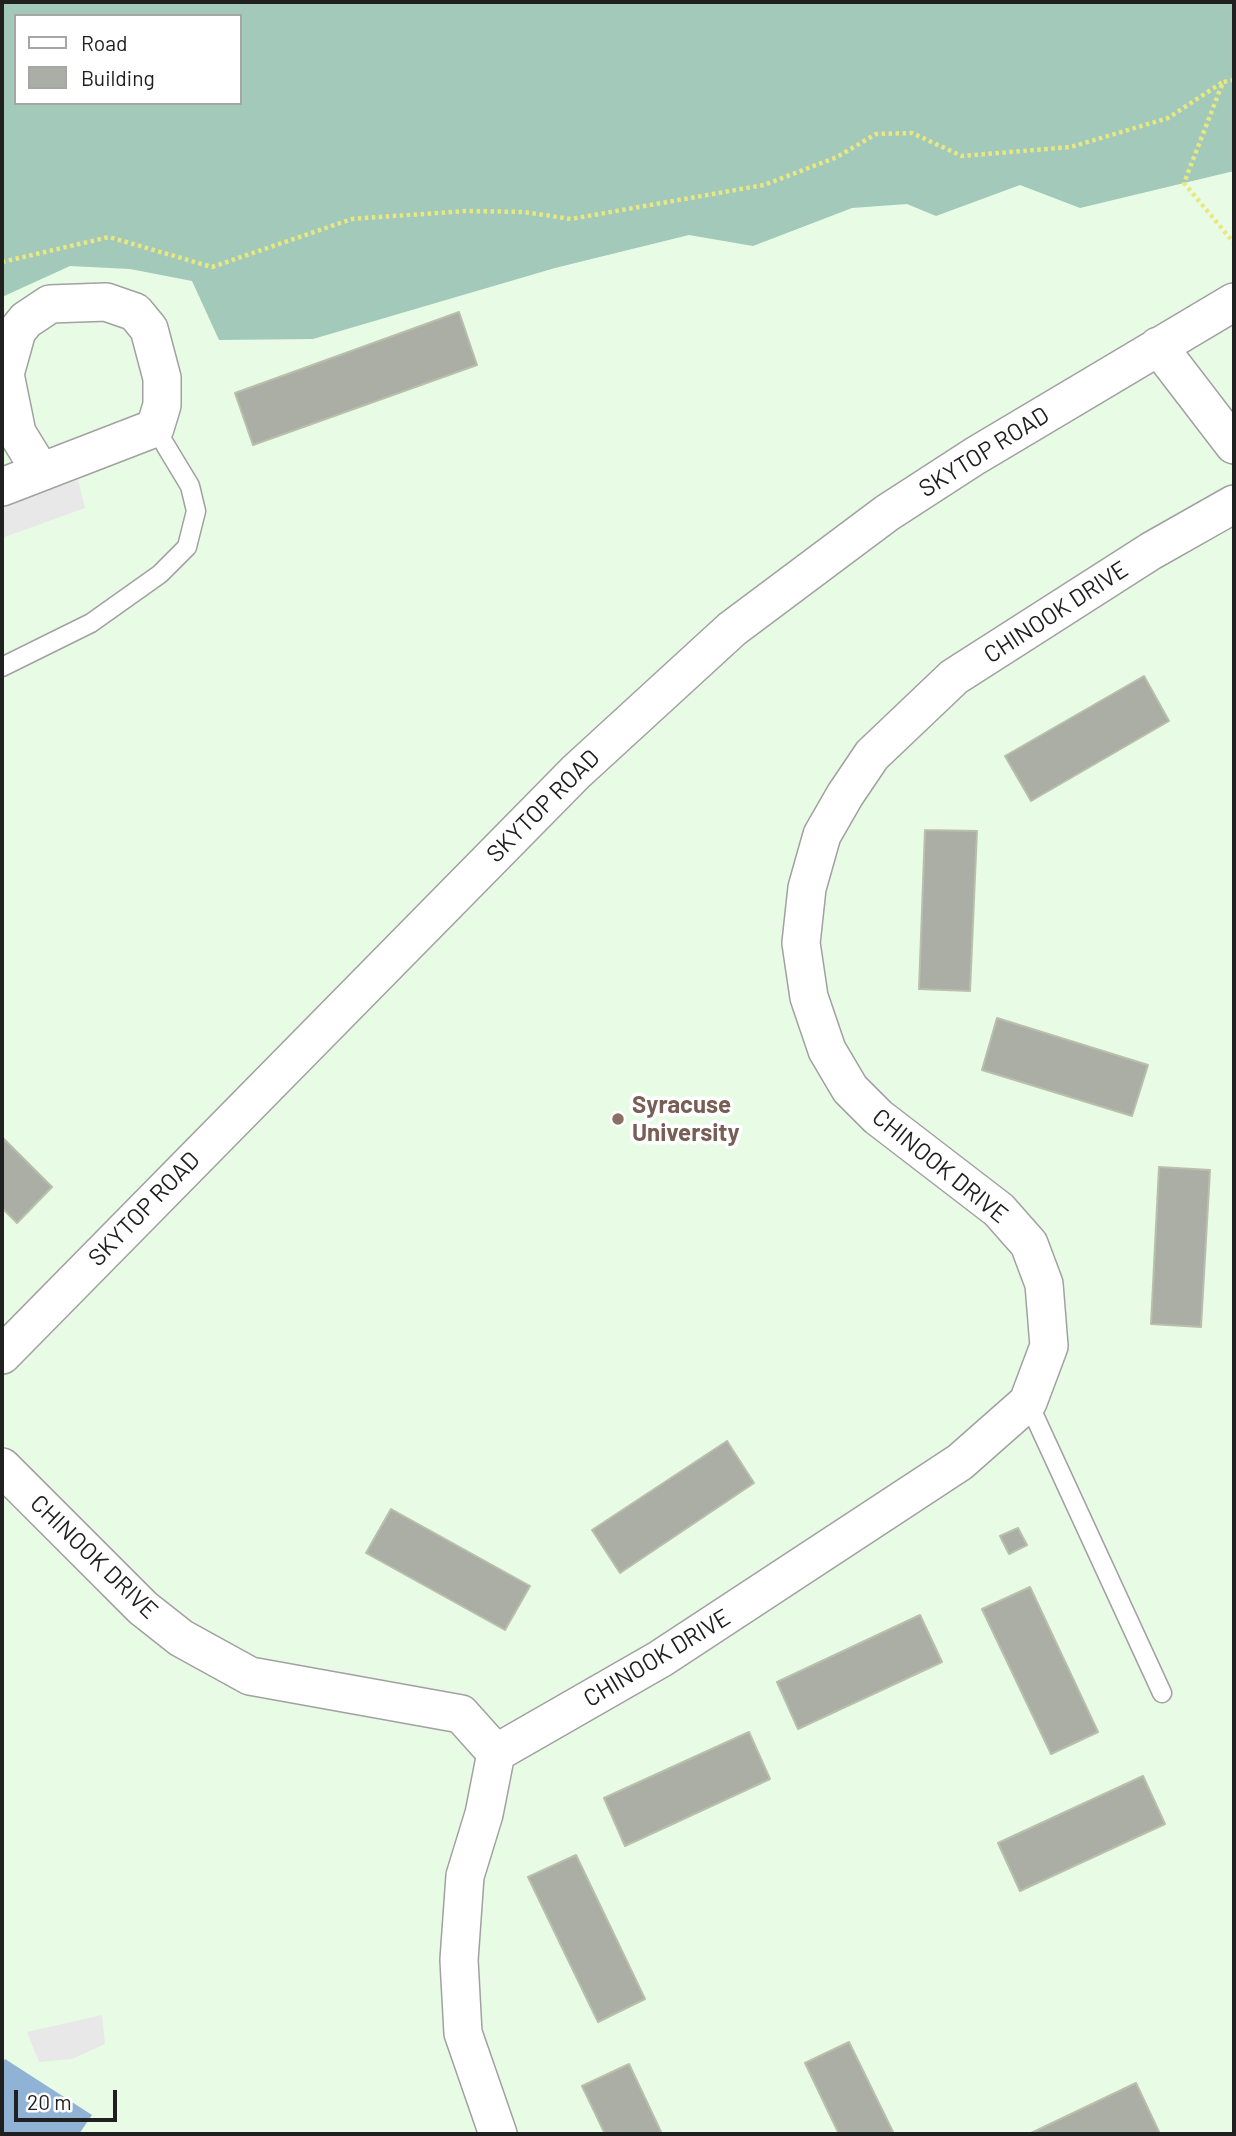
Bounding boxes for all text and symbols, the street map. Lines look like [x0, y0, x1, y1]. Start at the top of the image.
legend [14, 14, 242, 105]
text: Road [81, 30, 127, 55]
text: Building [81, 65, 155, 90]
street label: SKYTOP ROAD [914, 401, 1054, 503]
street label: CHINOOK DRIVE [979, 555, 1133, 669]
street label: SKYTOP ROAD [481, 744, 605, 868]
place label: Syracuse University [632, 1091, 740, 1147]
street label: CHINOOK DRIVE [866, 1103, 1014, 1229]
marker: Syracuse University [610, 1111, 626, 1127]
street label: SKYTOP ROAD [82, 1146, 206, 1272]
street label: CHINOOK DRIVE [24, 1489, 164, 1625]
street label: CHINOOK DRIVE [578, 1603, 736, 1713]
scale bar [18, 2076, 121, 2120]
text: 20 m [27, 2089, 72, 2114]

